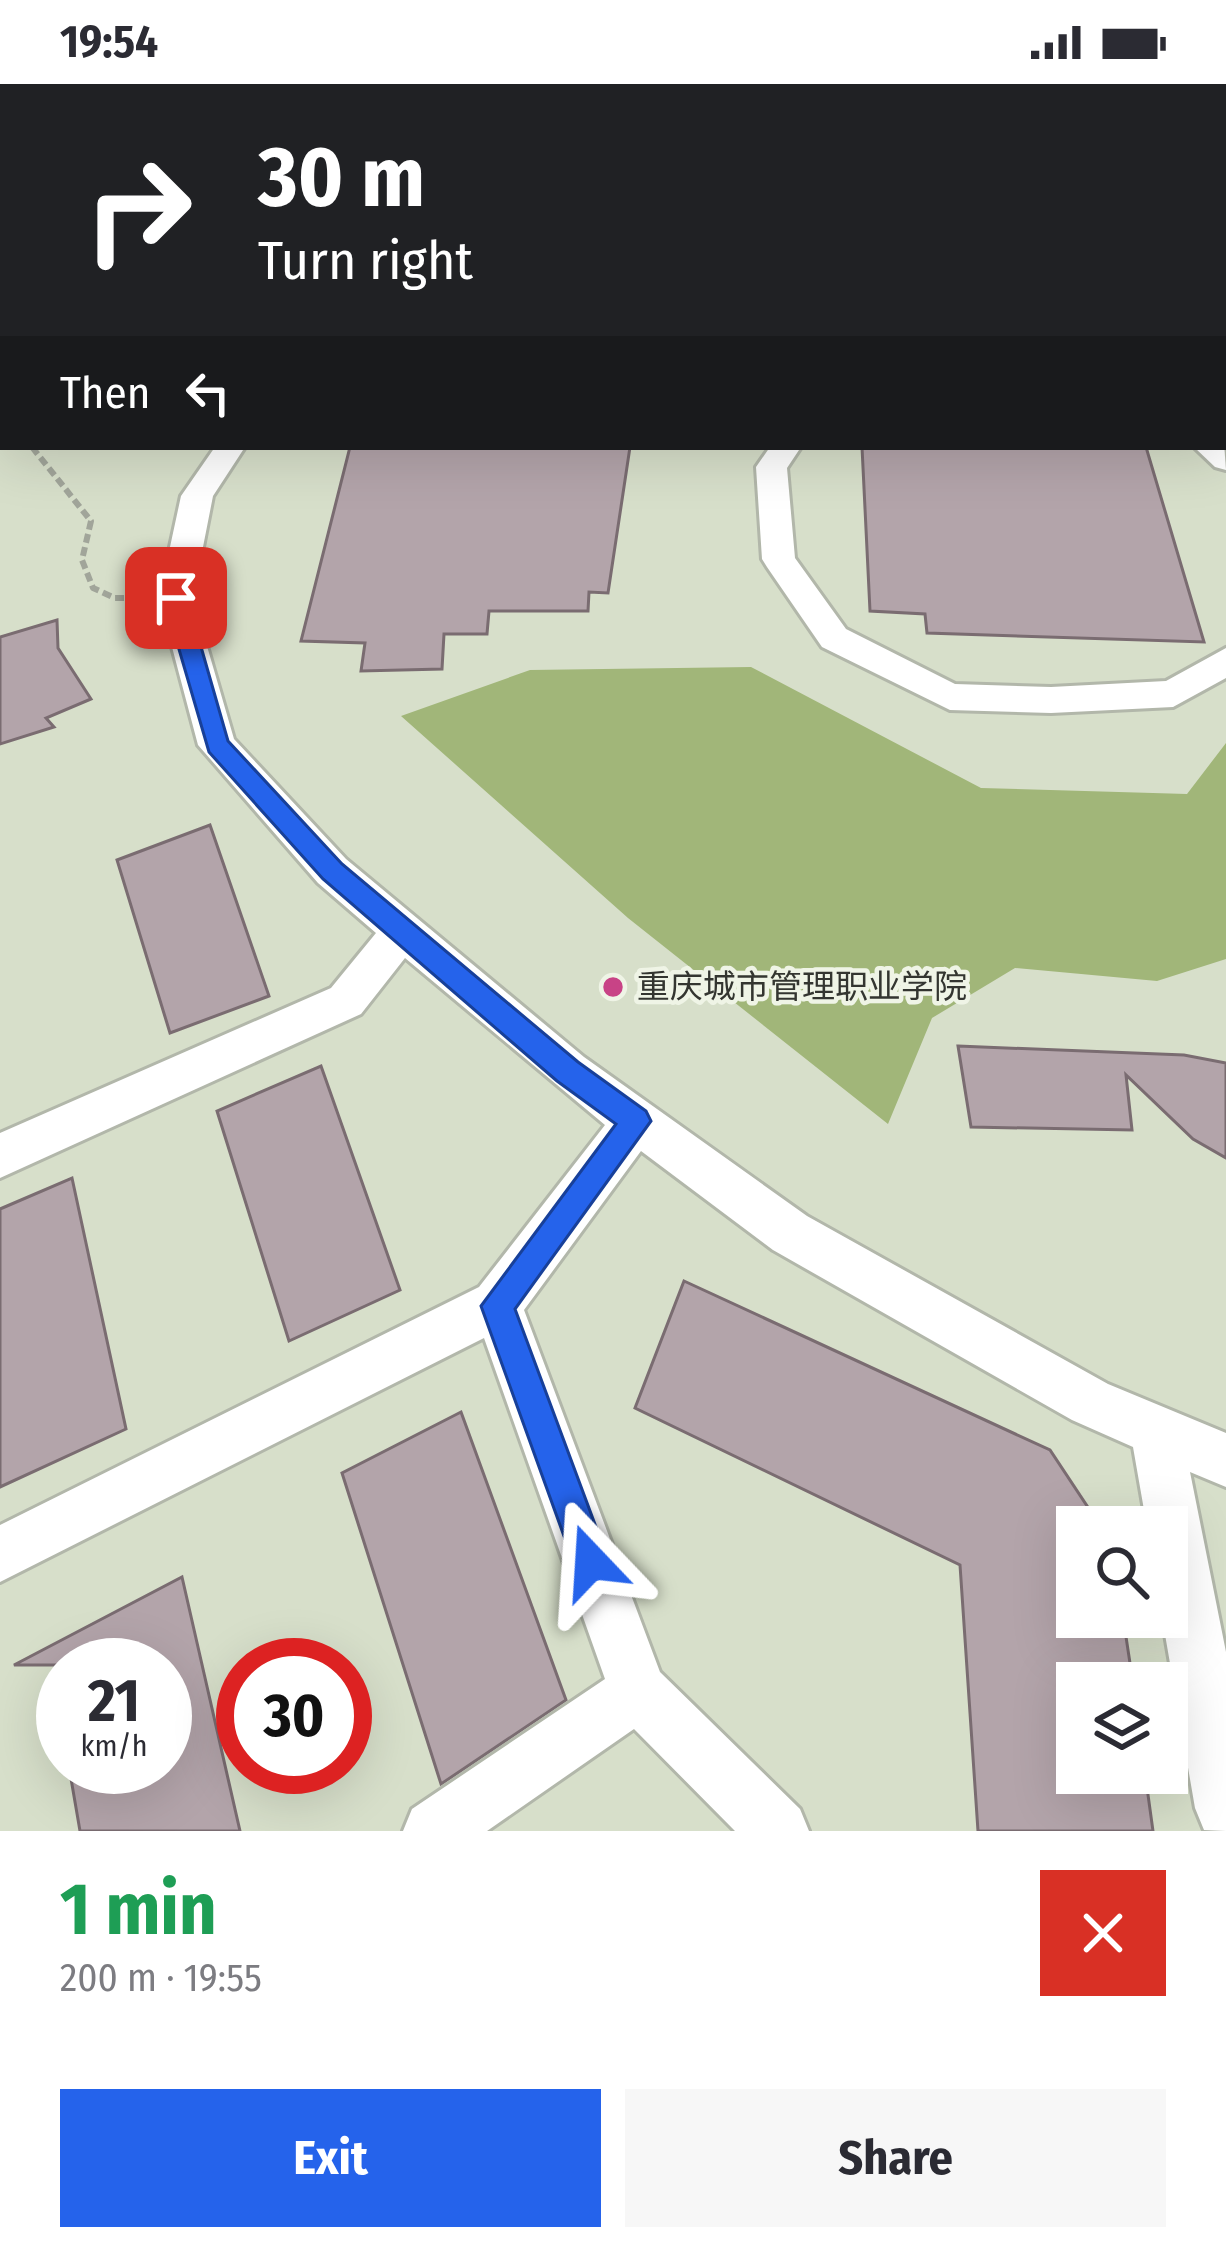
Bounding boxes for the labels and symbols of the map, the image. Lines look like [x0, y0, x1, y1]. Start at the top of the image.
pin [125, 547, 227, 649]
place label: 重庆城市管理职业学院 [637, 967, 967, 1007]
marker: 重庆城市管理职业学院 [600, 974, 626, 1000]
position arrow [528, 1499, 654, 1625]
speed limit sign: 30 [216, 1638, 372, 1794]

